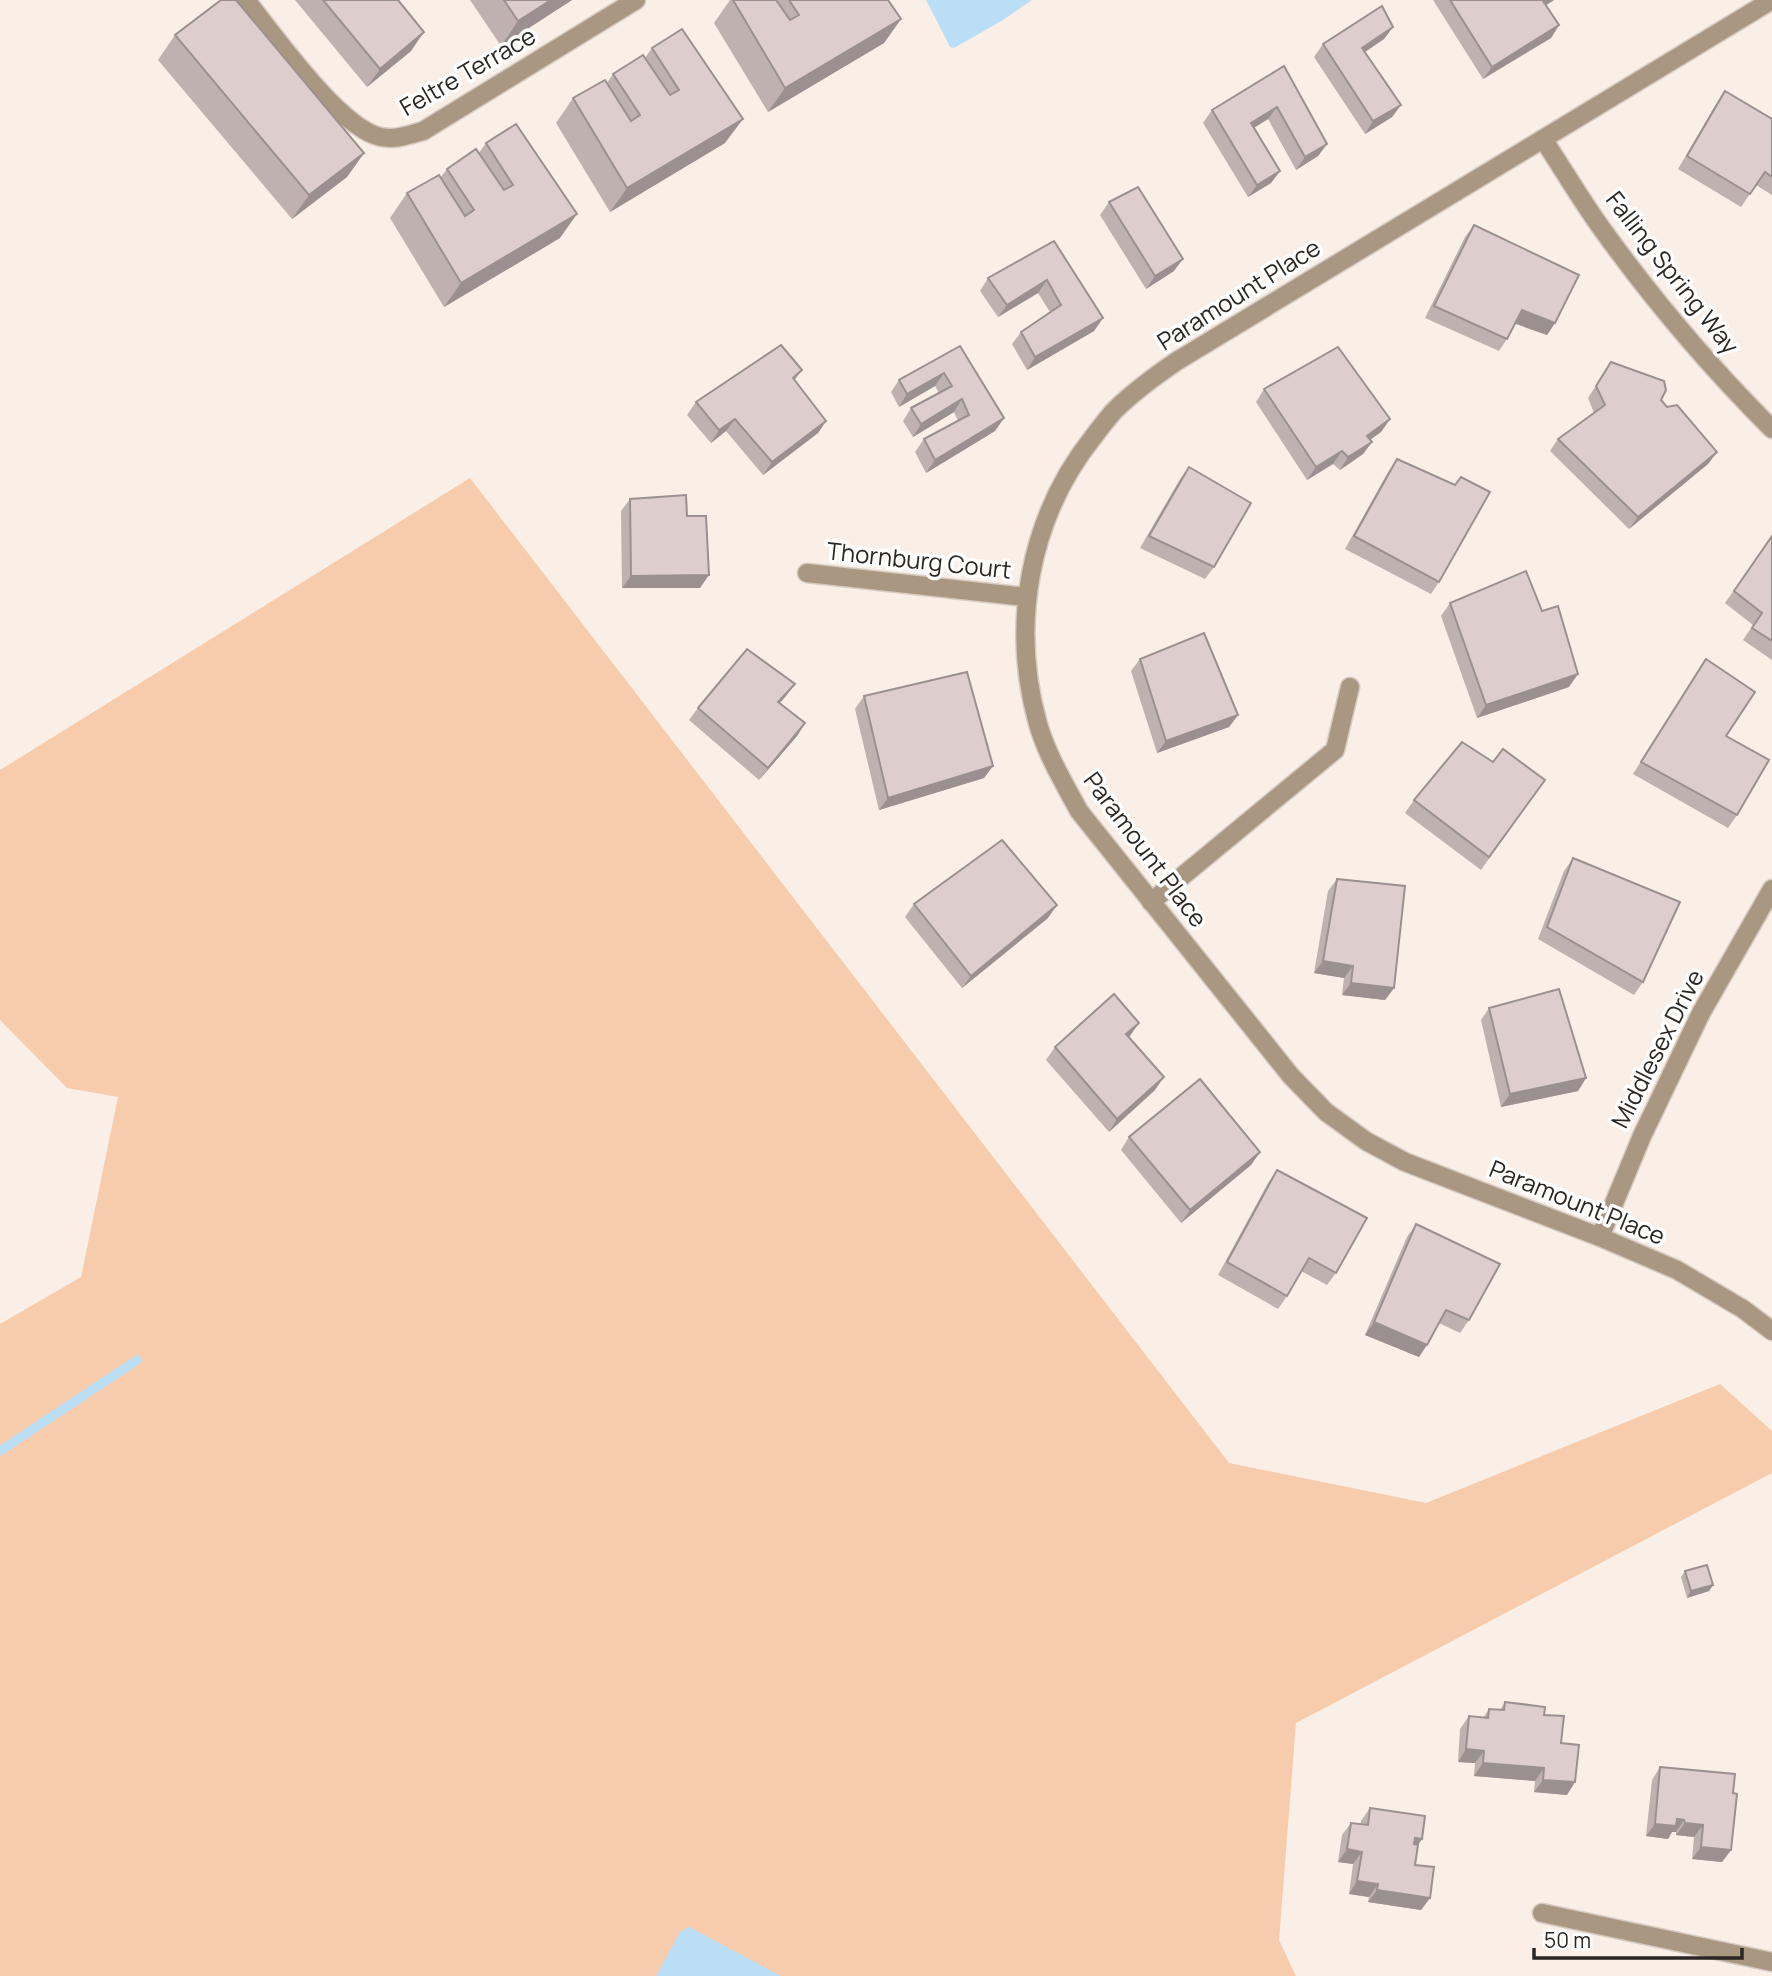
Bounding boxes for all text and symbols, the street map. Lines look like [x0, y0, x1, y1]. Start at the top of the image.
street label: Feltre Terrace [393, 18, 541, 123]
street label: Falling Spring Way [1599, 184, 1747, 361]
street label: Paramount Place [1150, 230, 1326, 357]
street label: Thornburg Court [825, 533, 1013, 586]
street label: Paramount Place [1077, 765, 1216, 934]
street label: Middlesex Drive [1603, 964, 1711, 1133]
street label: Paramount Place [1485, 1151, 1670, 1252]
scale bar [1534, 1916, 1742, 1960]
text: 50 m [1544, 1926, 1591, 1954]

